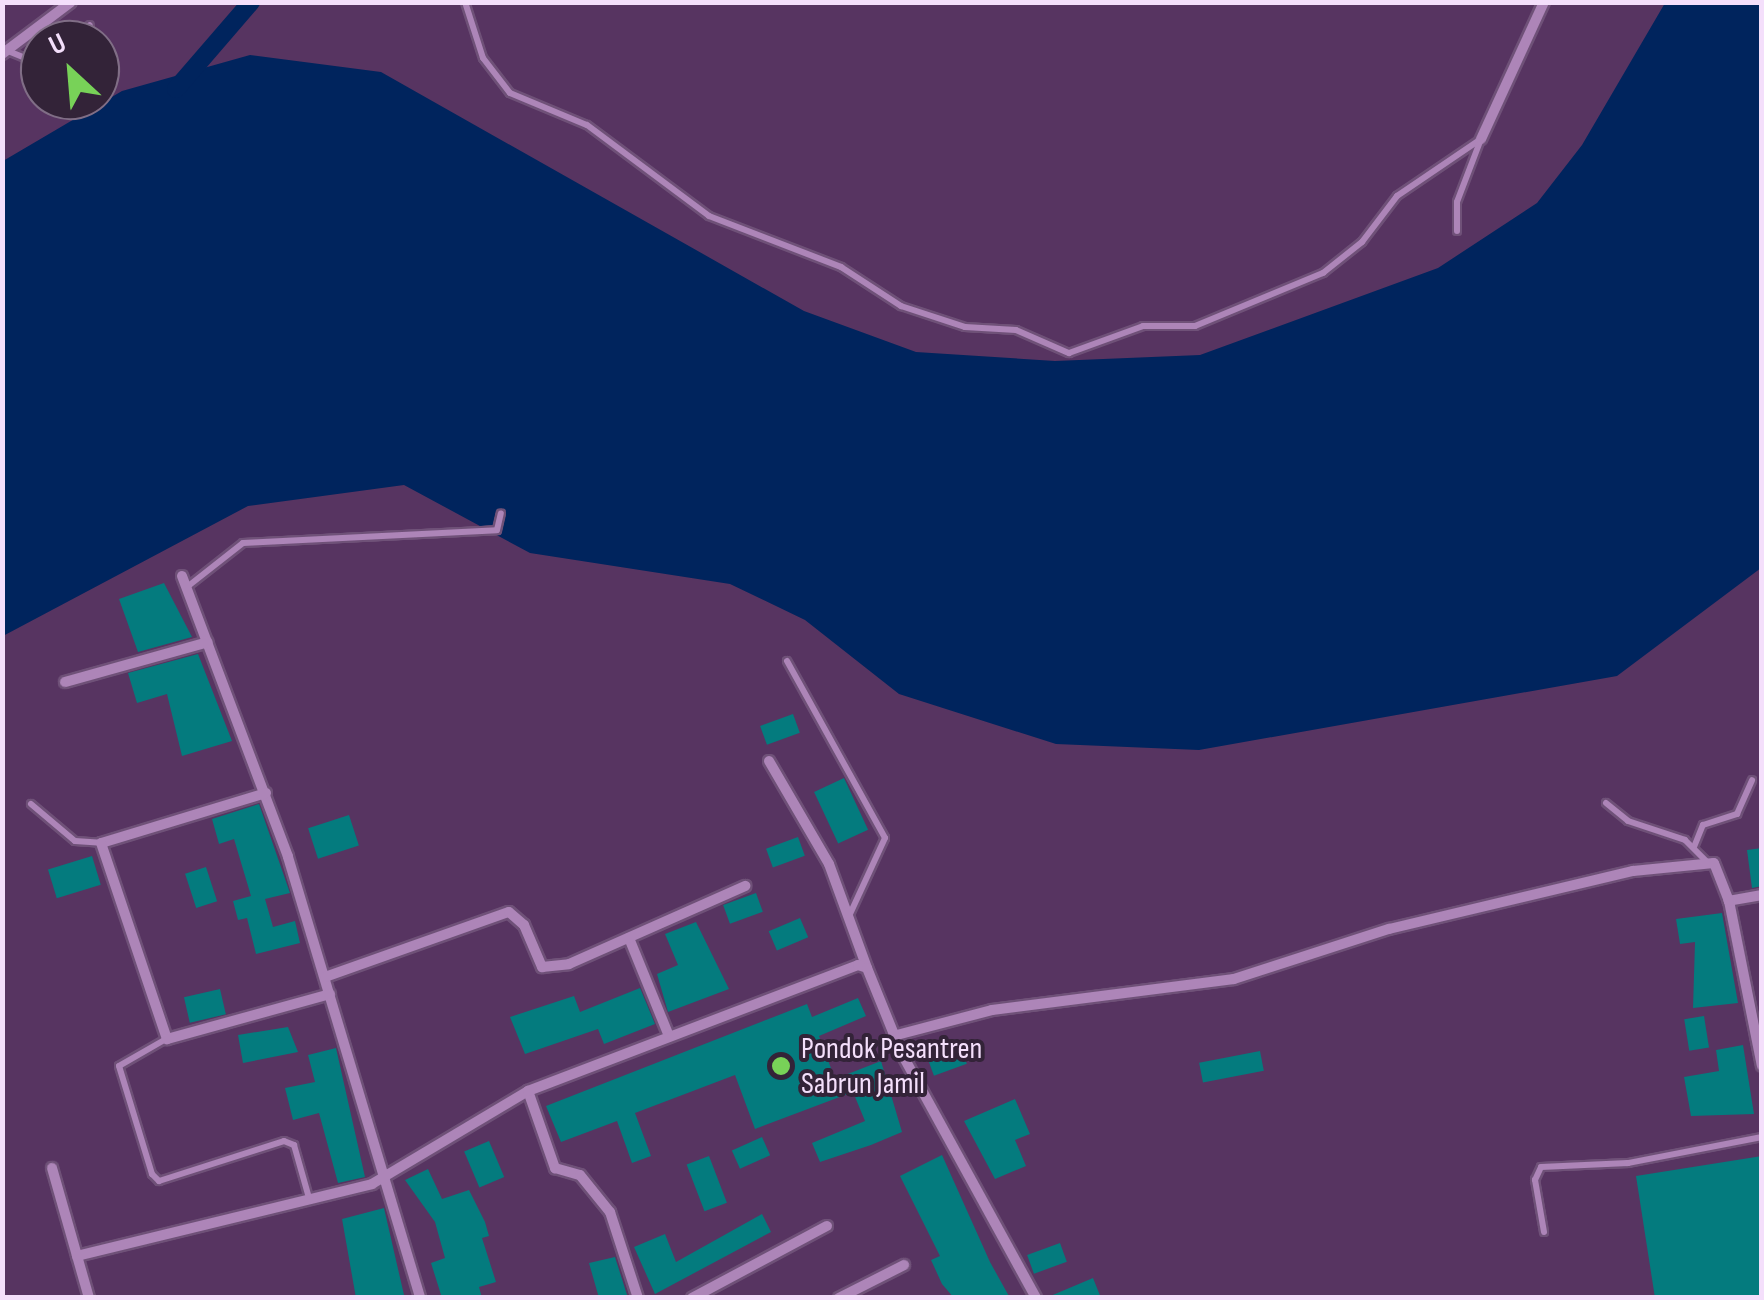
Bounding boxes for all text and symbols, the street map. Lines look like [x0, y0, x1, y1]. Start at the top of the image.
north arrow [20, 20, 120, 120]
text: U [44, 26, 71, 62]
place label: Pondok Pesantren Sabrun Jamil [801, 1031, 982, 1102]
marker: Pondok Pesantren Sabrun Jamil [770, 1055, 792, 1077]

